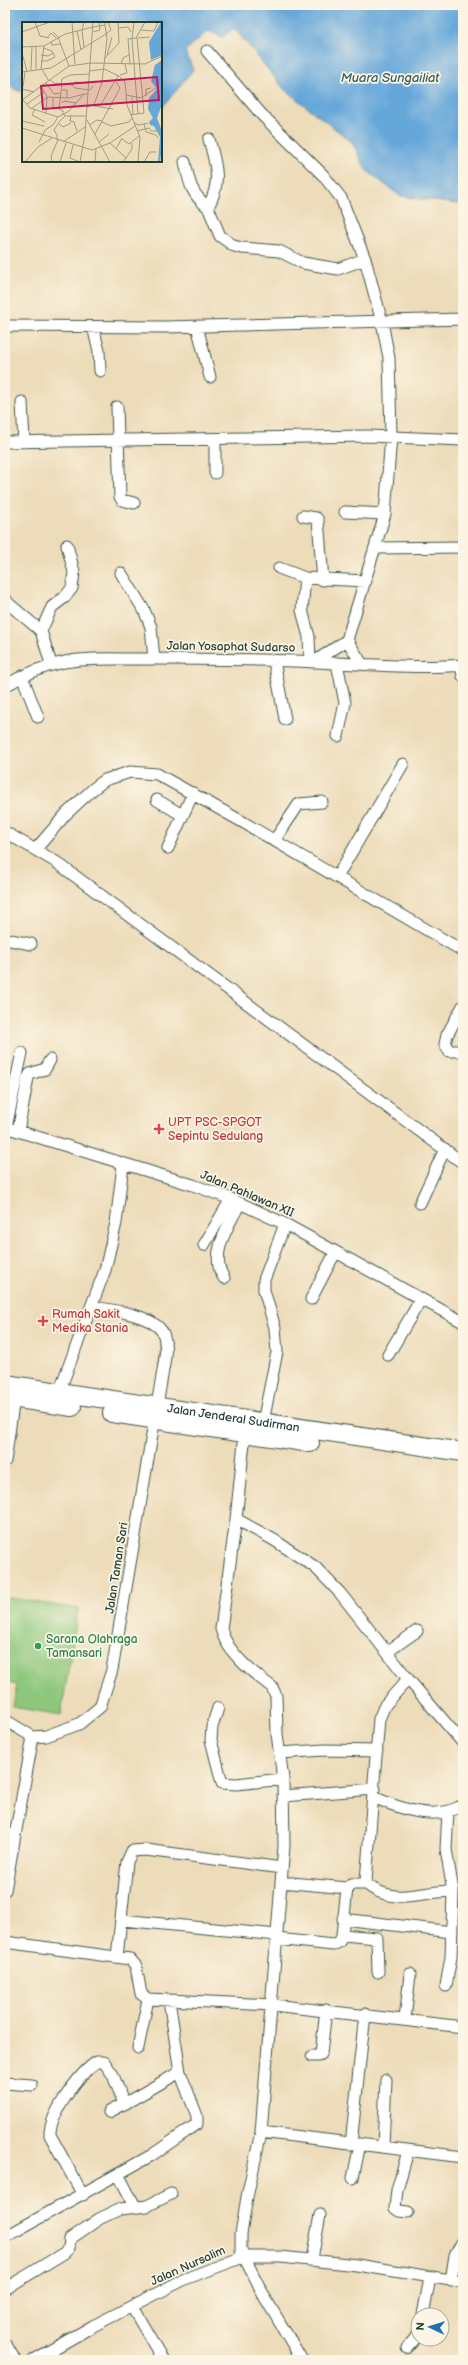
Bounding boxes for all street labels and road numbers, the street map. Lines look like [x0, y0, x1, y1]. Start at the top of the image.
street label: Jalan Yosaphat Sudarso [167, 638, 296, 656]
street label: Jalan Pahlawan XII [198, 1167, 296, 1221]
street label: Jalan Jenderal Sudirman [166, 1401, 301, 1435]
street label: Jalan Taman Sari [102, 1521, 132, 1615]
street label: Jalan Nursalim [148, 2243, 228, 2289]

